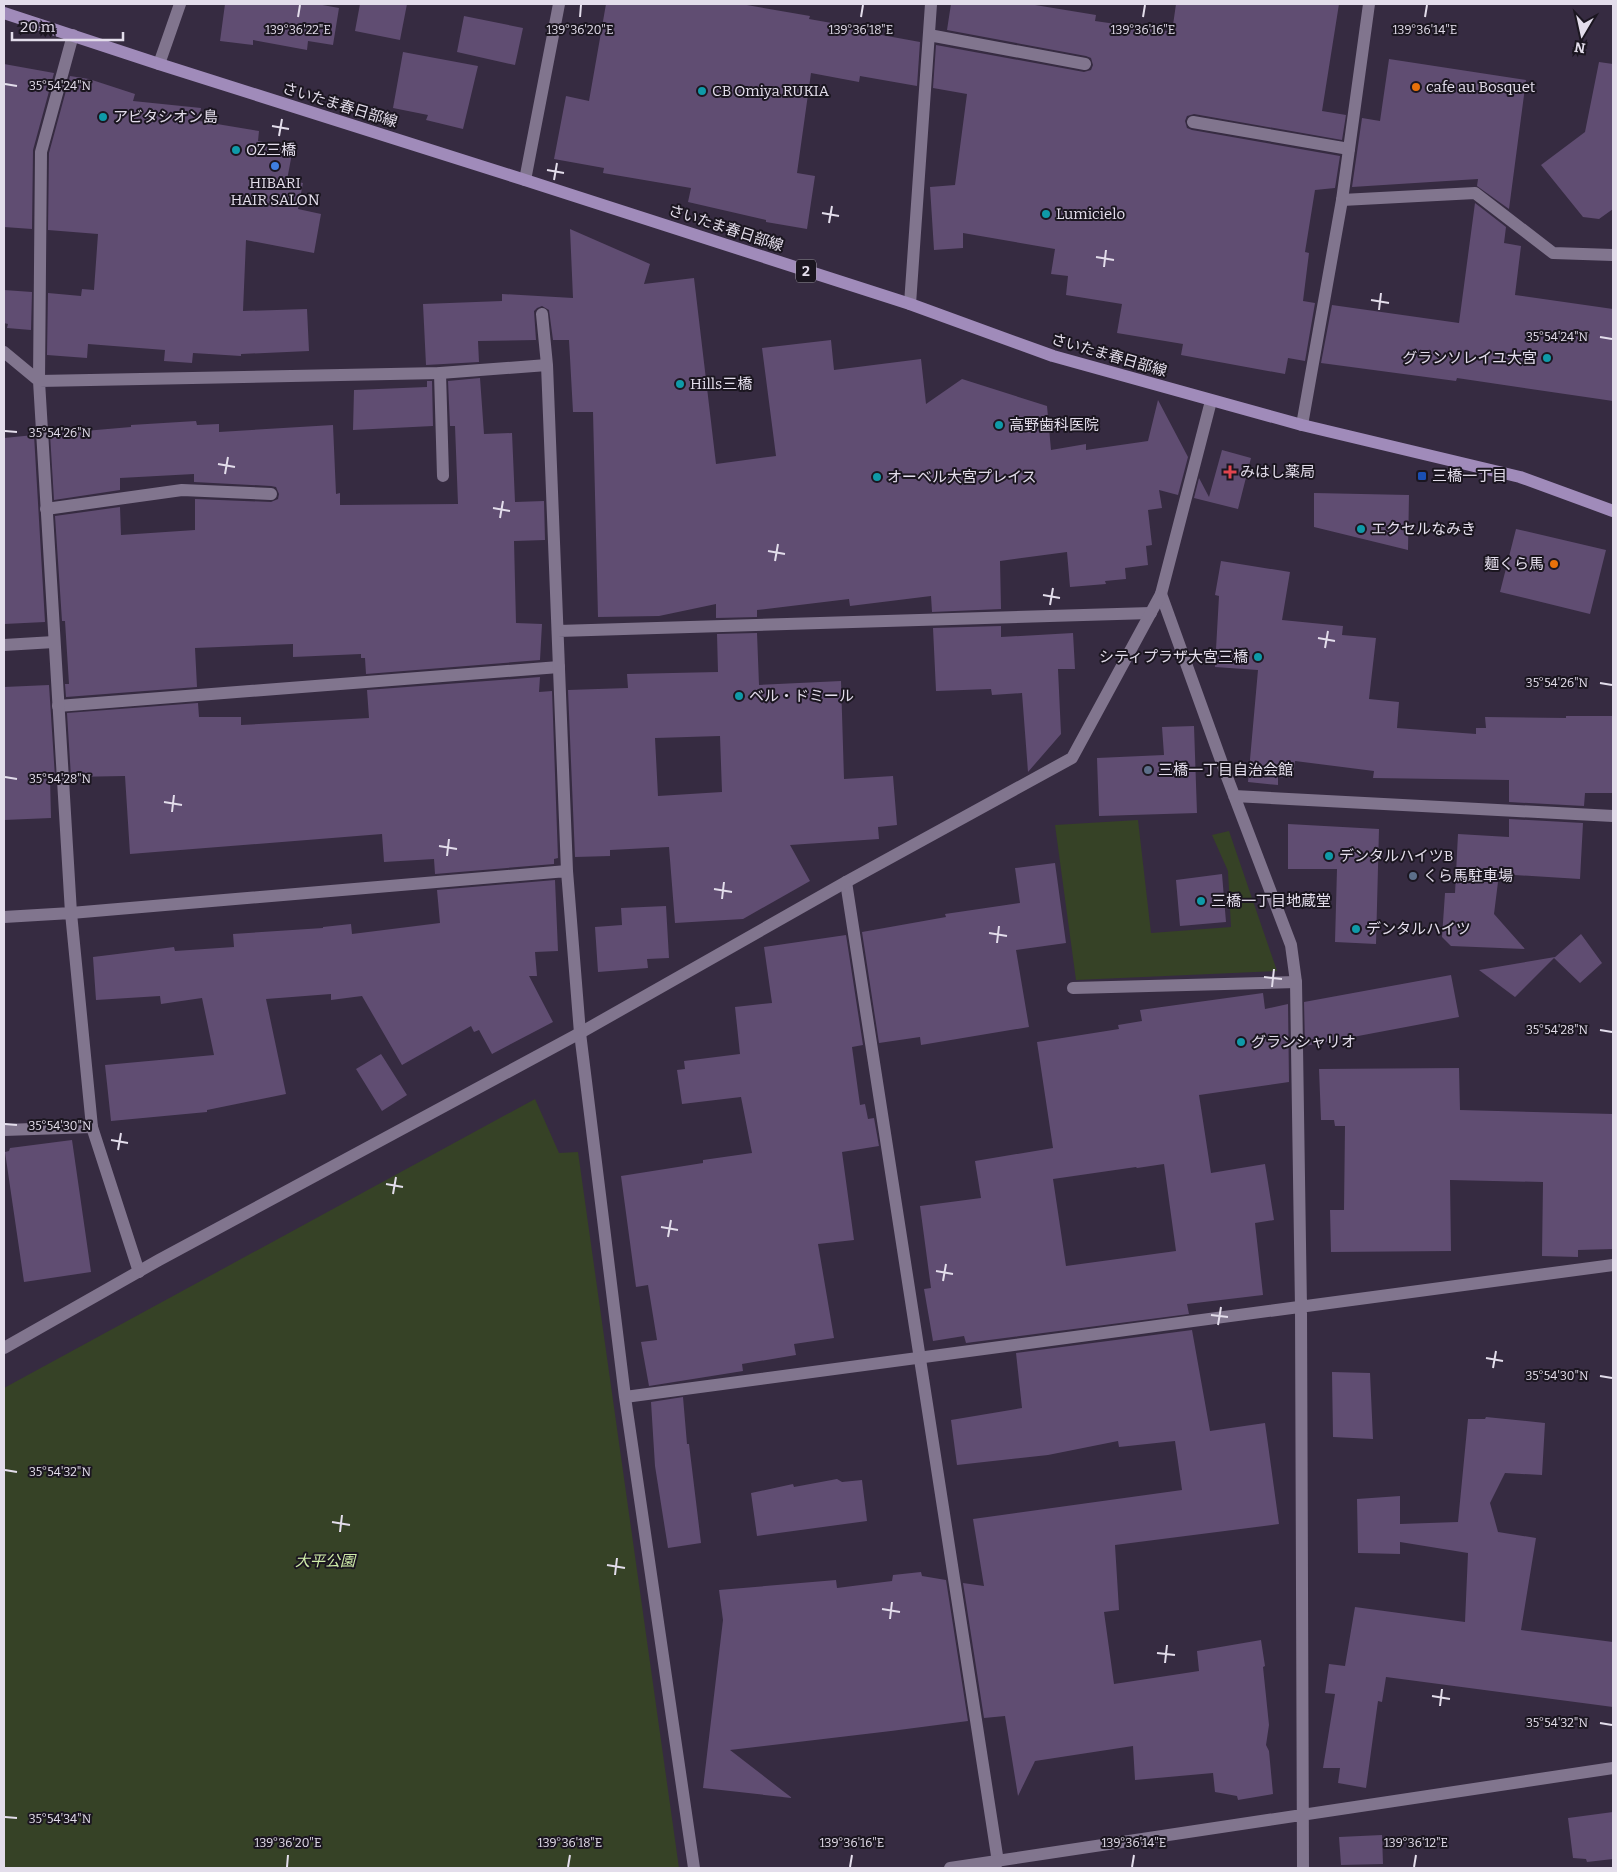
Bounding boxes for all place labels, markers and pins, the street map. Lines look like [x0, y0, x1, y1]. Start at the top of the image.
place label: cafe au Bosquet [1426, 78, 1536, 96]
marker: cafe au Bosquet [1410, 81, 1422, 93]
place label: CB Omiya RUKIA [712, 82, 829, 100]
marker: CB Omiya RUKIA [696, 85, 708, 97]
place label: アビタシオン島 [113, 108, 218, 126]
marker: アビタシオン島 [97, 111, 109, 123]
place label: OZ三橋 [246, 141, 296, 159]
marker: OZ三橋 [230, 144, 242, 156]
marker: HIBARI HAIR SALON [269, 160, 281, 172]
place label: HIBARI HAIR SALON [230, 174, 320, 209]
place label: Lumicielo [1056, 205, 1125, 223]
marker: Lumicielo [1040, 208, 1052, 220]
place label: グランソレイユ大宮 [1402, 349, 1537, 367]
marker: グランソレイユ大宮 [1541, 352, 1553, 364]
place label: Hills三橋 [690, 375, 752, 393]
marker: Hills三橋 [674, 378, 686, 390]
place label: 高野歯科医院 [1009, 416, 1099, 434]
marker: 高野歯科医院 [993, 419, 1005, 431]
place label: みはし薬局 [1240, 463, 1315, 481]
marker: みはし薬局 [1224, 466, 1236, 478]
place label: 三橋一丁目 [1432, 467, 1507, 485]
place label: オーベル大宮プレイス [887, 468, 1037, 486]
marker: 三橋一丁目 [1416, 470, 1428, 482]
marker: オーベル大宮プレイス [871, 471, 883, 483]
place label: エクセルなみき [1371, 520, 1476, 538]
marker: エクセルなみき [1355, 523, 1367, 535]
place label: 麺くら馬 [1484, 555, 1544, 573]
marker: 麺くら馬 [1548, 558, 1560, 570]
place label: シティプラザ大宮三橋 [1099, 648, 1248, 666]
marker: シティプラザ大宮三橋 [1252, 651, 1264, 663]
place label: ベル・ドミール [749, 687, 854, 705]
marker: ベル・ドミール [733, 690, 745, 702]
place label: 三橋一丁目自治会館 [1158, 761, 1293, 779]
marker: 三橋一丁目自治会館 [1142, 764, 1154, 776]
place label: デンタルハイツB [1339, 847, 1453, 865]
marker: デンタルハイツB [1323, 850, 1335, 862]
place label: くら馬駐車場 [1423, 867, 1513, 885]
marker: くら馬駐車場 [1407, 870, 1419, 882]
place label: 三橋一丁目地蔵堂 [1211, 892, 1331, 910]
marker: 三橋一丁目地蔵堂 [1195, 895, 1207, 907]
place label: デンタルハイツ [1366, 920, 1471, 938]
marker: デンタルハイツ [1350, 923, 1362, 935]
place label: グランシャリオ [1251, 1033, 1356, 1051]
marker: グランシャリオ [1235, 1036, 1247, 1048]

